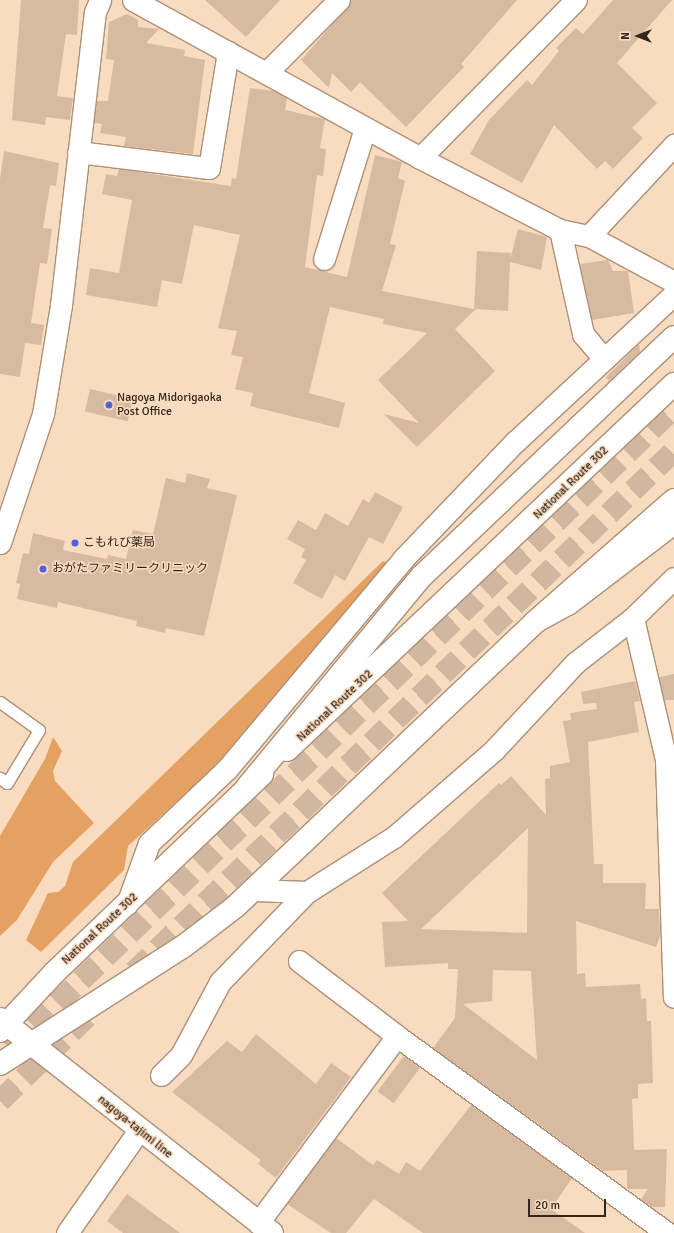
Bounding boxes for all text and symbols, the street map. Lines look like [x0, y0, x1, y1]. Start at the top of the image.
north arrow [618, 16, 658, 56]
text: N [619, 32, 632, 40]
place label: Nagoya Midorigaoka Post Office [117, 391, 222, 419]
marker: Nagoya Midorigaoka Post Office [104, 400, 114, 410]
street label: National Route 302 [530, 444, 612, 522]
place label: こもれび薬局 [83, 536, 155, 550]
marker: こもれび薬局 [70, 538, 80, 548]
place label: おがたファミリークリニック [52, 562, 208, 576]
marker: おがたファミリークリニック [37, 563, 49, 575]
street label: National Route 302 [294, 667, 376, 745]
street label: National Route 302 [59, 890, 141, 968]
street label: nagoya-tajimi line [95, 1092, 175, 1162]
scale bar [530, 1191, 608, 1217]
text: 20 m [535, 1198, 560, 1213]

